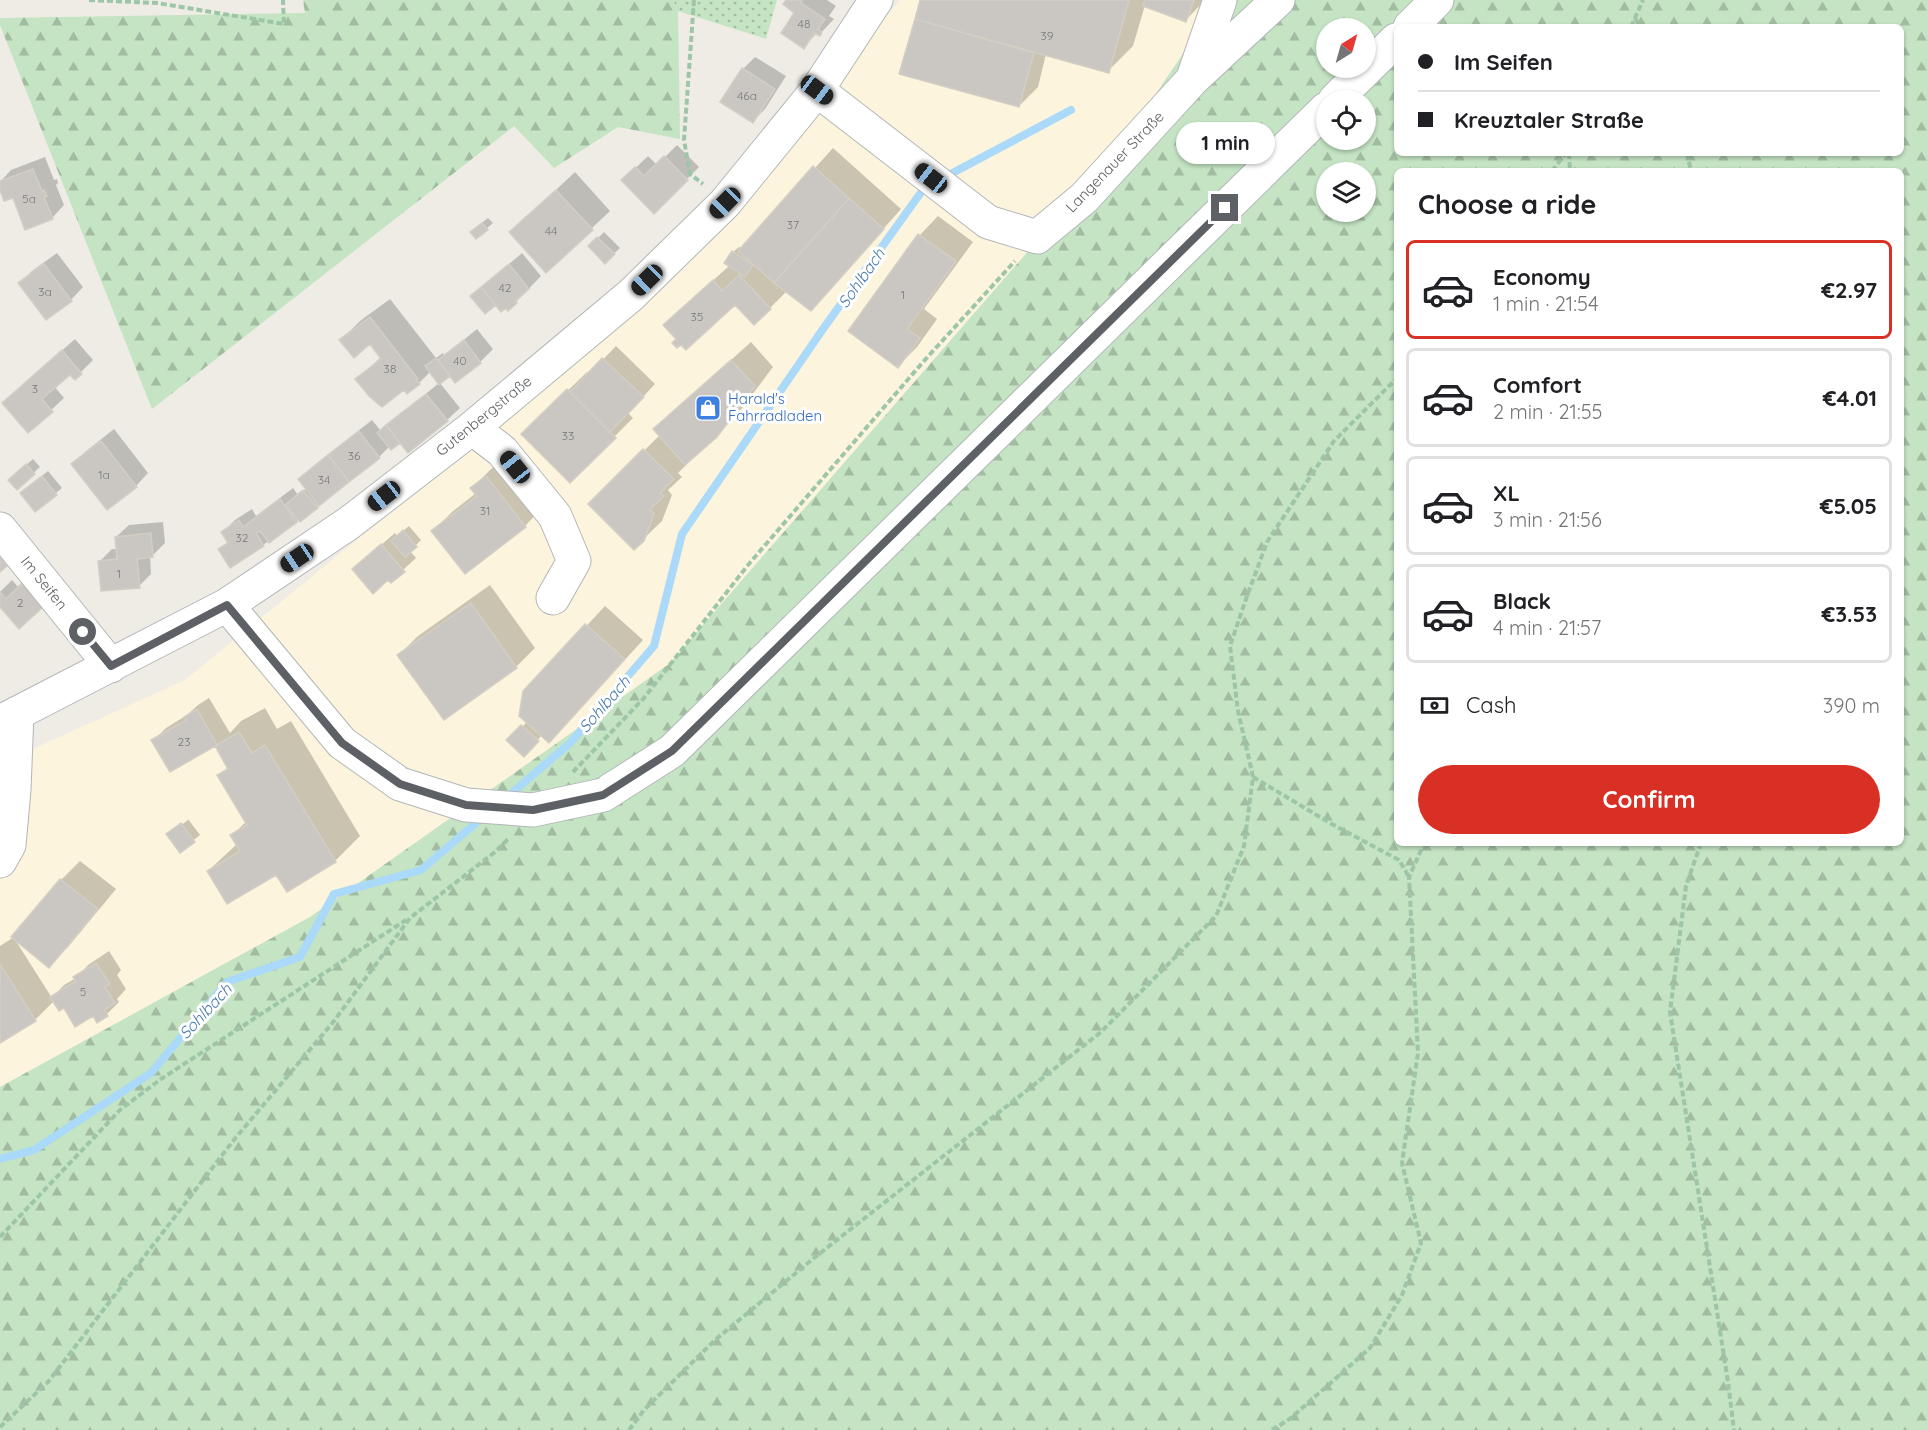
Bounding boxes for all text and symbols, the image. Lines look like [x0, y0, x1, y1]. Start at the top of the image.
house number: 48 [798, 16, 810, 31]
north arrow [1316, 18, 1376, 78]
map controls [1316, 18, 1376, 222]
house number: 39 [1041, 28, 1054, 43]
text: Im Seifen [1454, 48, 1553, 76]
car [797, 72, 837, 108]
house number: 46a [737, 88, 757, 103]
button: locate [1316, 90, 1376, 150]
text: Kreuztaler Straße [1454, 106, 1644, 134]
street label: Langenauer Straße [1061, 107, 1168, 216]
callout: 1 min [1176, 121, 1274, 163]
text: 1 min [1201, 130, 1250, 155]
car [911, 160, 951, 196]
button: layers [1316, 162, 1376, 222]
car [706, 184, 744, 222]
text: Choose a ride [1418, 187, 1596, 221]
house number: 5a [22, 191, 36, 206]
route end [1211, 194, 1238, 221]
house number: 37 [787, 217, 799, 232]
house number: 44 [545, 223, 557, 238]
water label: Sohlbach [833, 244, 889, 312]
car [628, 261, 666, 299]
icon: car [1421, 263, 1475, 317]
text: Economy [1493, 263, 1591, 291]
text: €2.97 [1821, 276, 1877, 304]
house number: 42 [499, 280, 512, 295]
house number: 3a [38, 284, 52, 299]
house number: 1 [901, 287, 905, 302]
text: 1 min · 21:54 [1493, 291, 1598, 316]
house number: 35 [691, 309, 703, 324]
house number: 40 [453, 353, 467, 368]
house number: 38 [384, 361, 396, 376]
street label: Gutenbergstraße [432, 371, 535, 460]
icon: car [1421, 371, 1475, 425]
text: Comfort [1493, 371, 1582, 399]
house number: 3 [32, 381, 38, 396]
text: €4.01 [1823, 384, 1877, 412]
place label: Harald's Fahrradladen [728, 389, 822, 425]
shop icon: Harald's Fahrradladen [693, 393, 723, 423]
text: 2 min · 21:55 [1493, 399, 1602, 424]
house number: 33 [562, 428, 574, 443]
car [497, 447, 533, 487]
house number: 36 [348, 448, 361, 463]
house number: 1a [98, 467, 110, 482]
house number: 34 [318, 472, 330, 487]
car [364, 478, 404, 514]
icon: car [1421, 479, 1475, 533]
text: XL [1493, 479, 1520, 507]
text: €5.05 [1820, 492, 1877, 520]
house number: 31 [480, 503, 490, 518]
text: 3 min · 21:56 [1493, 507, 1602, 532]
house number: 32 [236, 530, 249, 545]
car [277, 540, 317, 576]
street label: Im Seifen [17, 552, 72, 613]
house number: 1 [117, 566, 121, 581]
icon: car [1421, 587, 1475, 641]
text: Black [1493, 587, 1551, 615]
house number: 2 [17, 595, 24, 610]
text: €3.53 [1821, 600, 1877, 628]
text: 4 min · 21:57 [1493, 615, 1601, 640]
route start [69, 618, 96, 645]
water label: Sohlbach [574, 671, 635, 736]
icon: cash [1418, 689, 1451, 722]
text: Cash [1466, 691, 1517, 719]
text: 390 m [1823, 693, 1880, 718]
house number: 23 [178, 734, 190, 749]
button: Confirm [1418, 765, 1880, 834]
water label: Sohlbach [174, 979, 236, 1043]
house number: 5 [80, 984, 86, 999]

